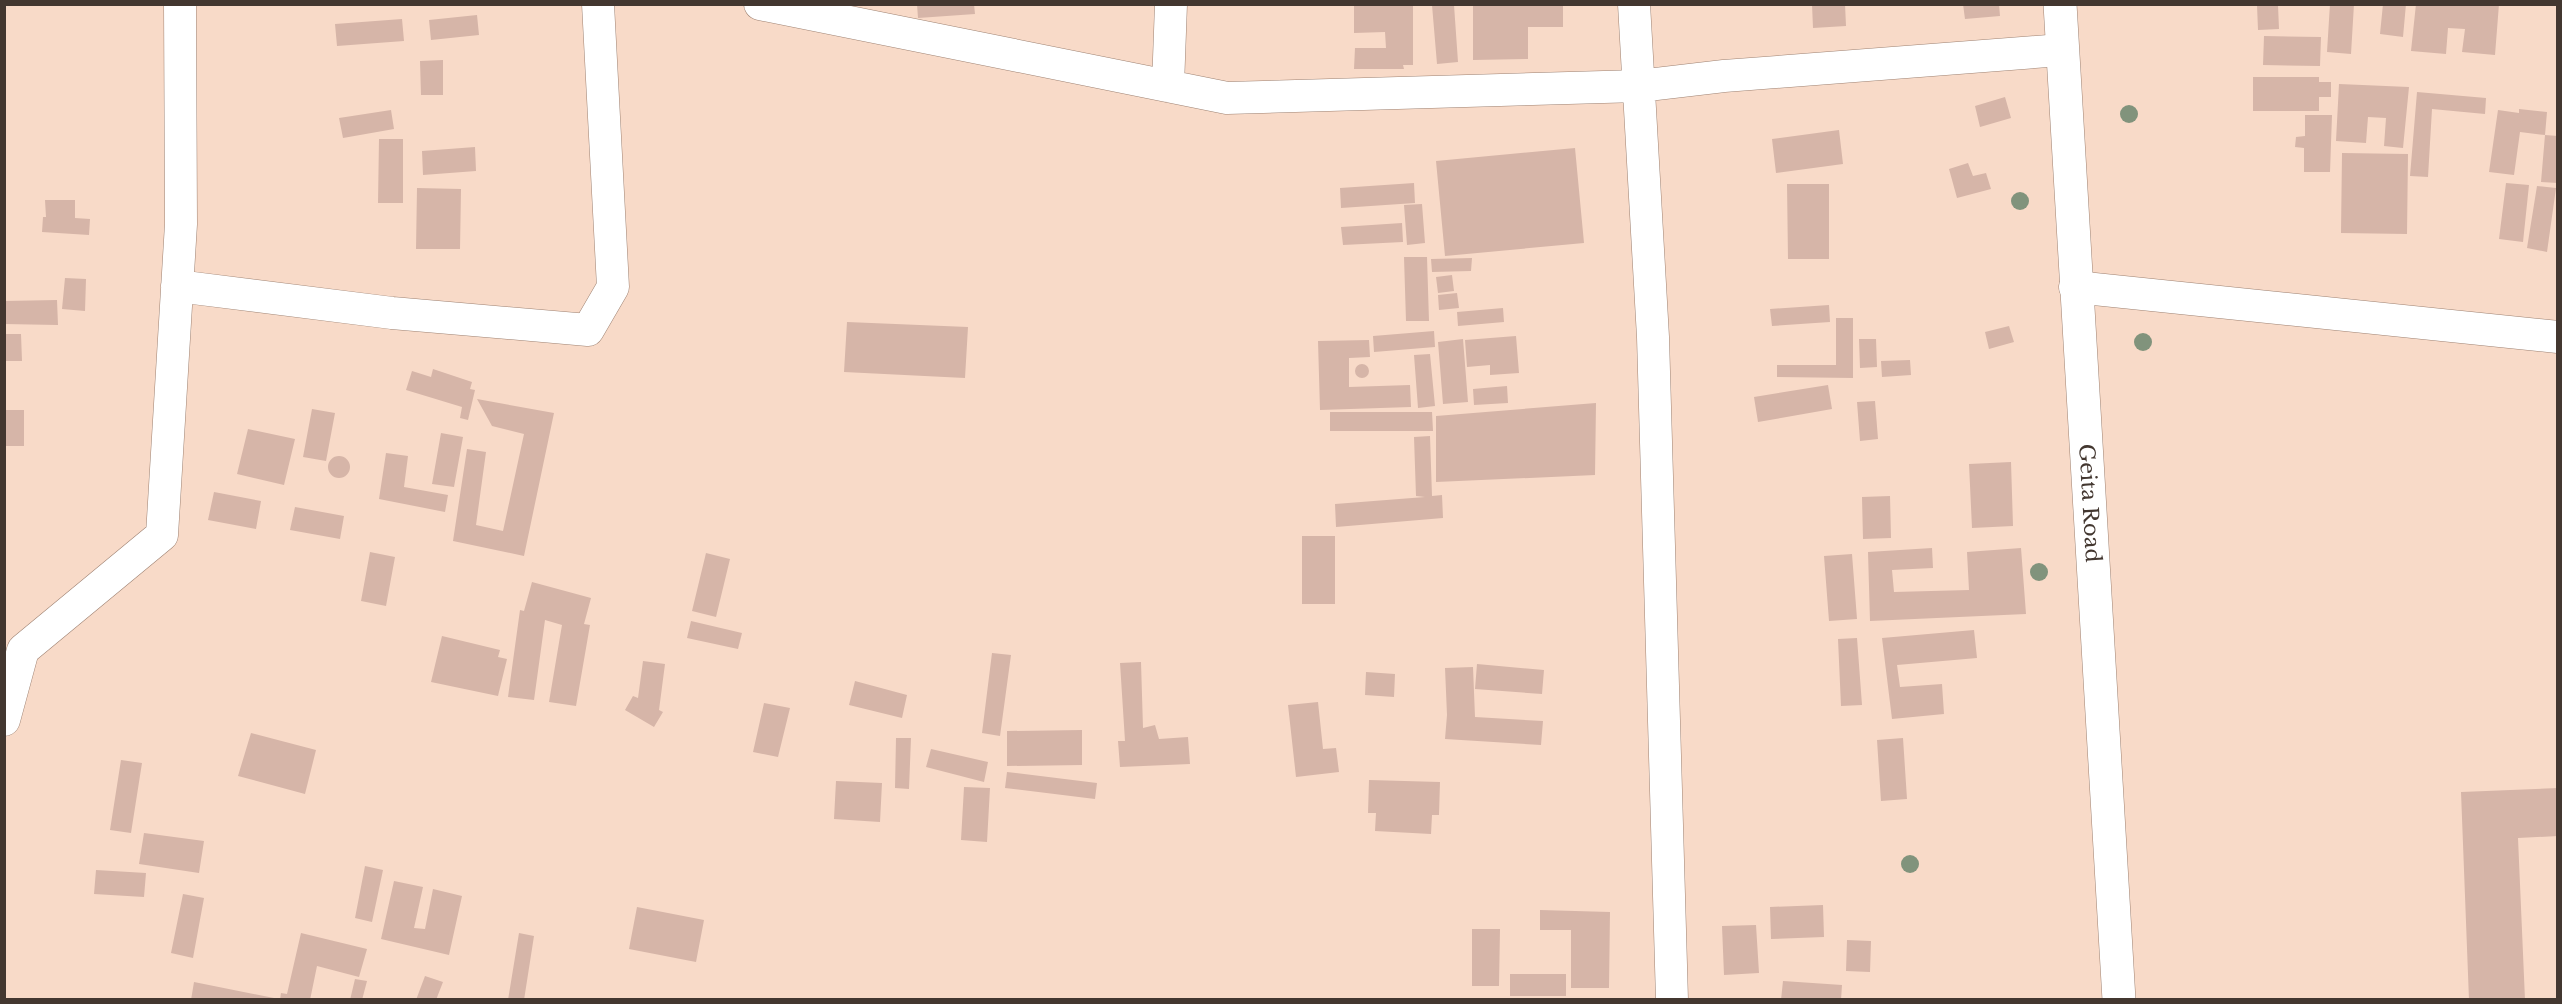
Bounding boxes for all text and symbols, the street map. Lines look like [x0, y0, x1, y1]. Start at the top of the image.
street label: Geita Road [2073, 443, 2106, 563]

